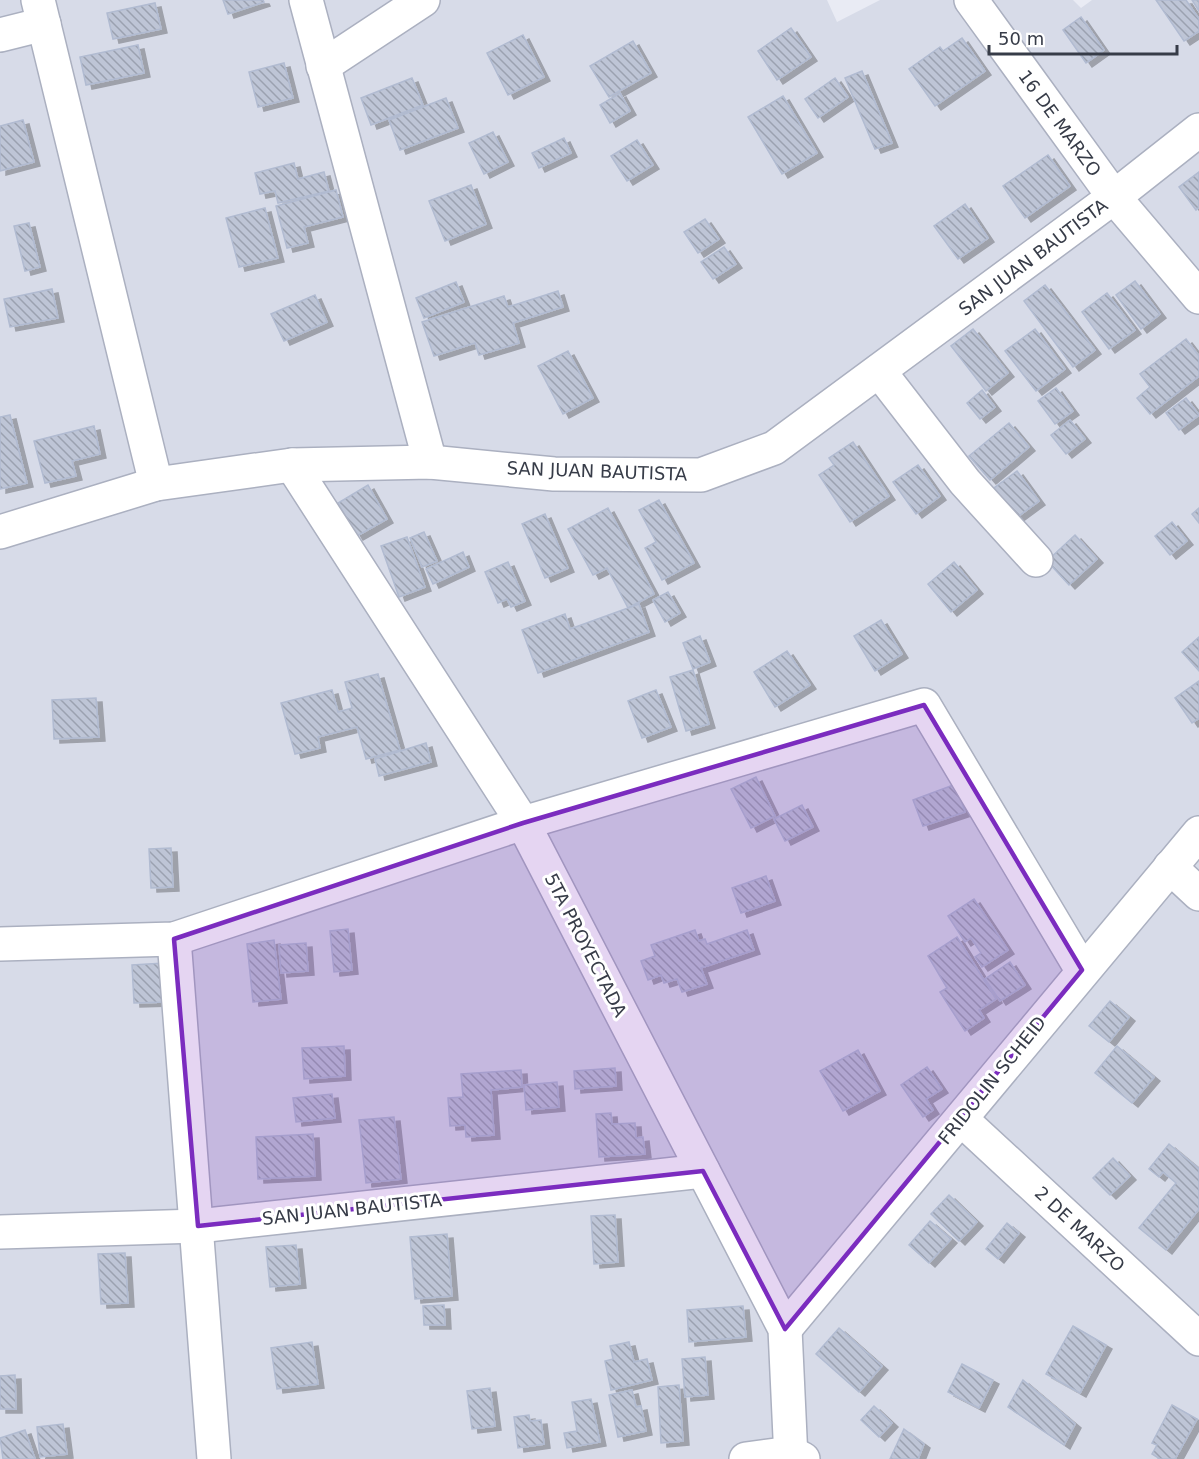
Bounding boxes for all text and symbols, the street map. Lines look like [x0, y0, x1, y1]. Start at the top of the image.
scale bar [989, 18, 1176, 56]
text: 50 m [998, 28, 1044, 49]
street label: 16 DE MARZO [1014, 66, 1106, 180]
street label: SAN JUAN BAUTISTA [955, 194, 1112, 320]
street label: SAN JUAN BAUTISTA [506, 457, 688, 485]
street label: 5TA PROYECTADA [541, 870, 632, 1021]
street label: FRIDOLIN SCHEID [934, 1012, 1050, 1148]
street label: 2 DE MARZO [1031, 1182, 1129, 1276]
street label: SAN JUAN BAUTISTA [261, 1189, 444, 1229]

